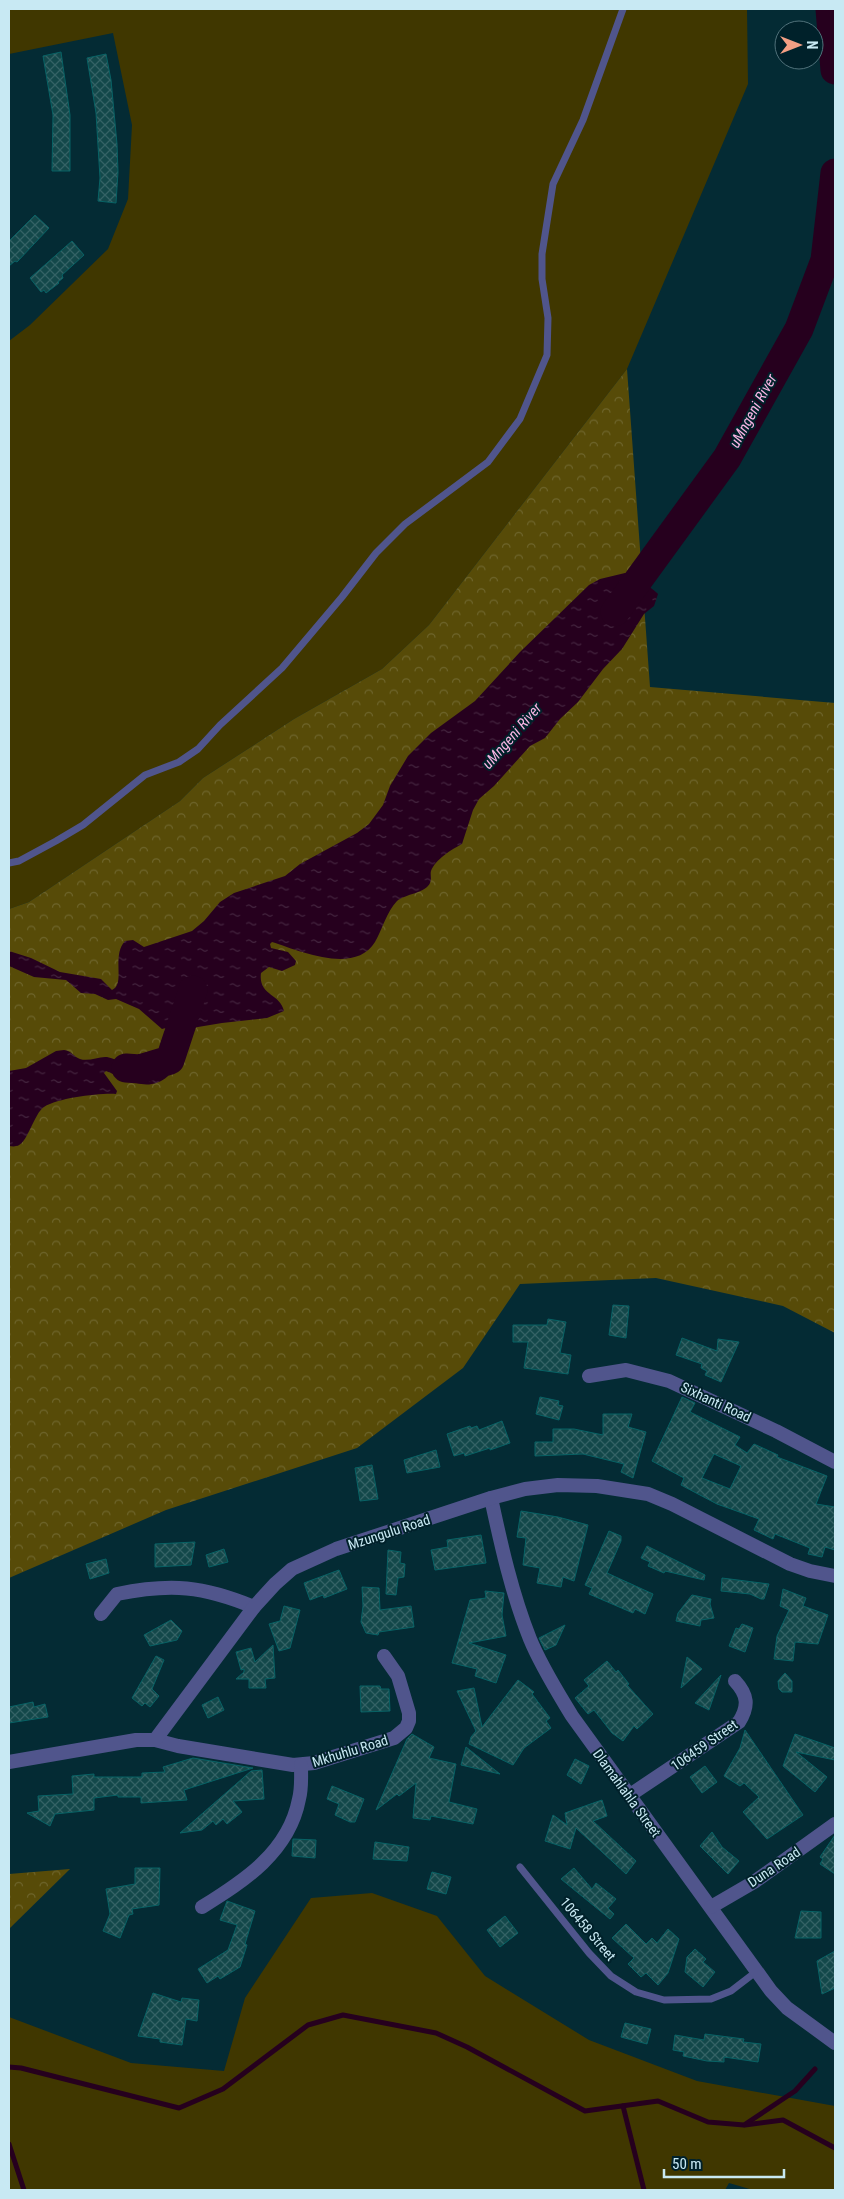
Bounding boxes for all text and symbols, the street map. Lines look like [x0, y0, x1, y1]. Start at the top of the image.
north arrow [774, 20, 824, 70]
text: N [804, 41, 820, 49]
water label: uMngeni River [725, 371, 781, 451]
water label: uMngeni River [479, 699, 546, 773]
street label: Sixhanti Road [678, 1379, 754, 1425]
street label: Mzungulu Road [346, 1511, 432, 1553]
street label: 106459 Street [668, 1716, 740, 1774]
street label: Mkhuhlu Road [310, 1732, 390, 1770]
street label: Dlamahlahla Street [590, 1746, 664, 1840]
street label: Duna Road [745, 1844, 803, 1890]
street label: 106458 Street [557, 1894, 619, 1964]
scale bar [664, 2146, 784, 2178]
text: 50 m [672, 2155, 702, 2173]

